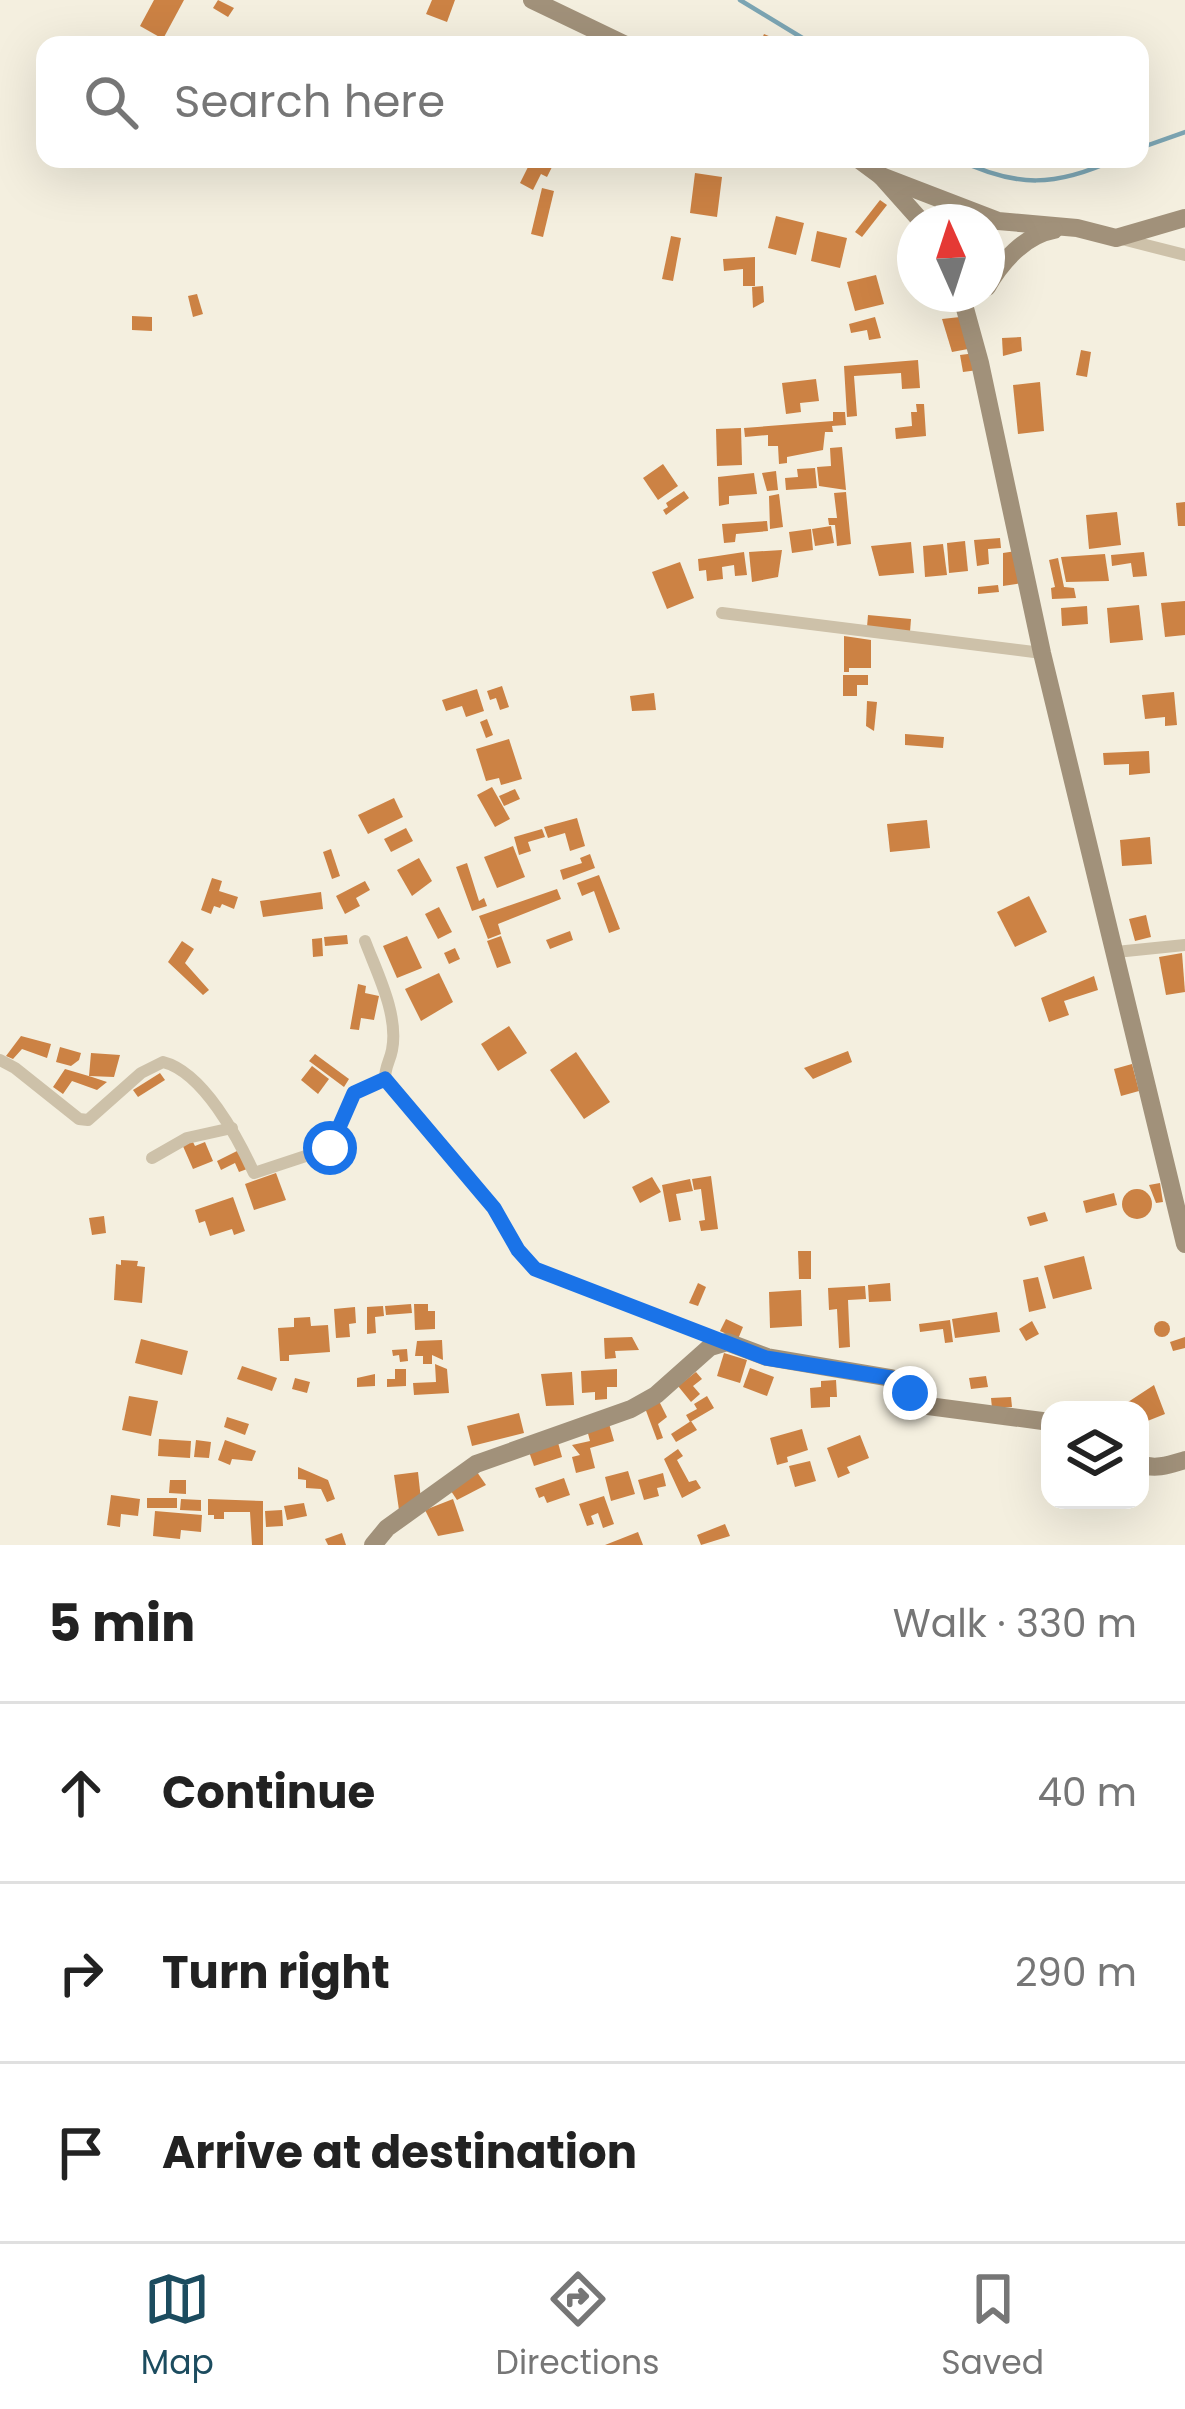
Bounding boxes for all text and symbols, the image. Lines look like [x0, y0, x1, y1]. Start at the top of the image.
search box [36, 36, 1149, 168]
icon: search [78, 69, 144, 135]
text: Search here [174, 70, 445, 133]
north arrow [897, 204, 1005, 312]
route start [303, 1121, 357, 1175]
route end [883, 1366, 937, 1420]
map controls [1041, 1401, 1149, 1509]
button: layers [1041, 1401, 1149, 1509]
text: 5 min [48, 1587, 195, 1659]
text: Walk · 330 m [893, 1596, 1137, 1651]
icon: ahead [48, 1760, 114, 1826]
text: Continue [162, 1761, 375, 1824]
text: 40 m [1037, 1765, 1137, 1820]
icon: right [48, 1940, 114, 2006]
text: Turn right [162, 1941, 390, 2004]
text: 290 m [1015, 1945, 1137, 2000]
icon: arrive [48, 2120, 114, 2186]
text: Arrive at destination [162, 2121, 637, 2184]
tab: Map [141, 2266, 214, 2388]
tab: Directions [496, 2266, 659, 2388]
tab: Saved [941, 2266, 1044, 2388]

